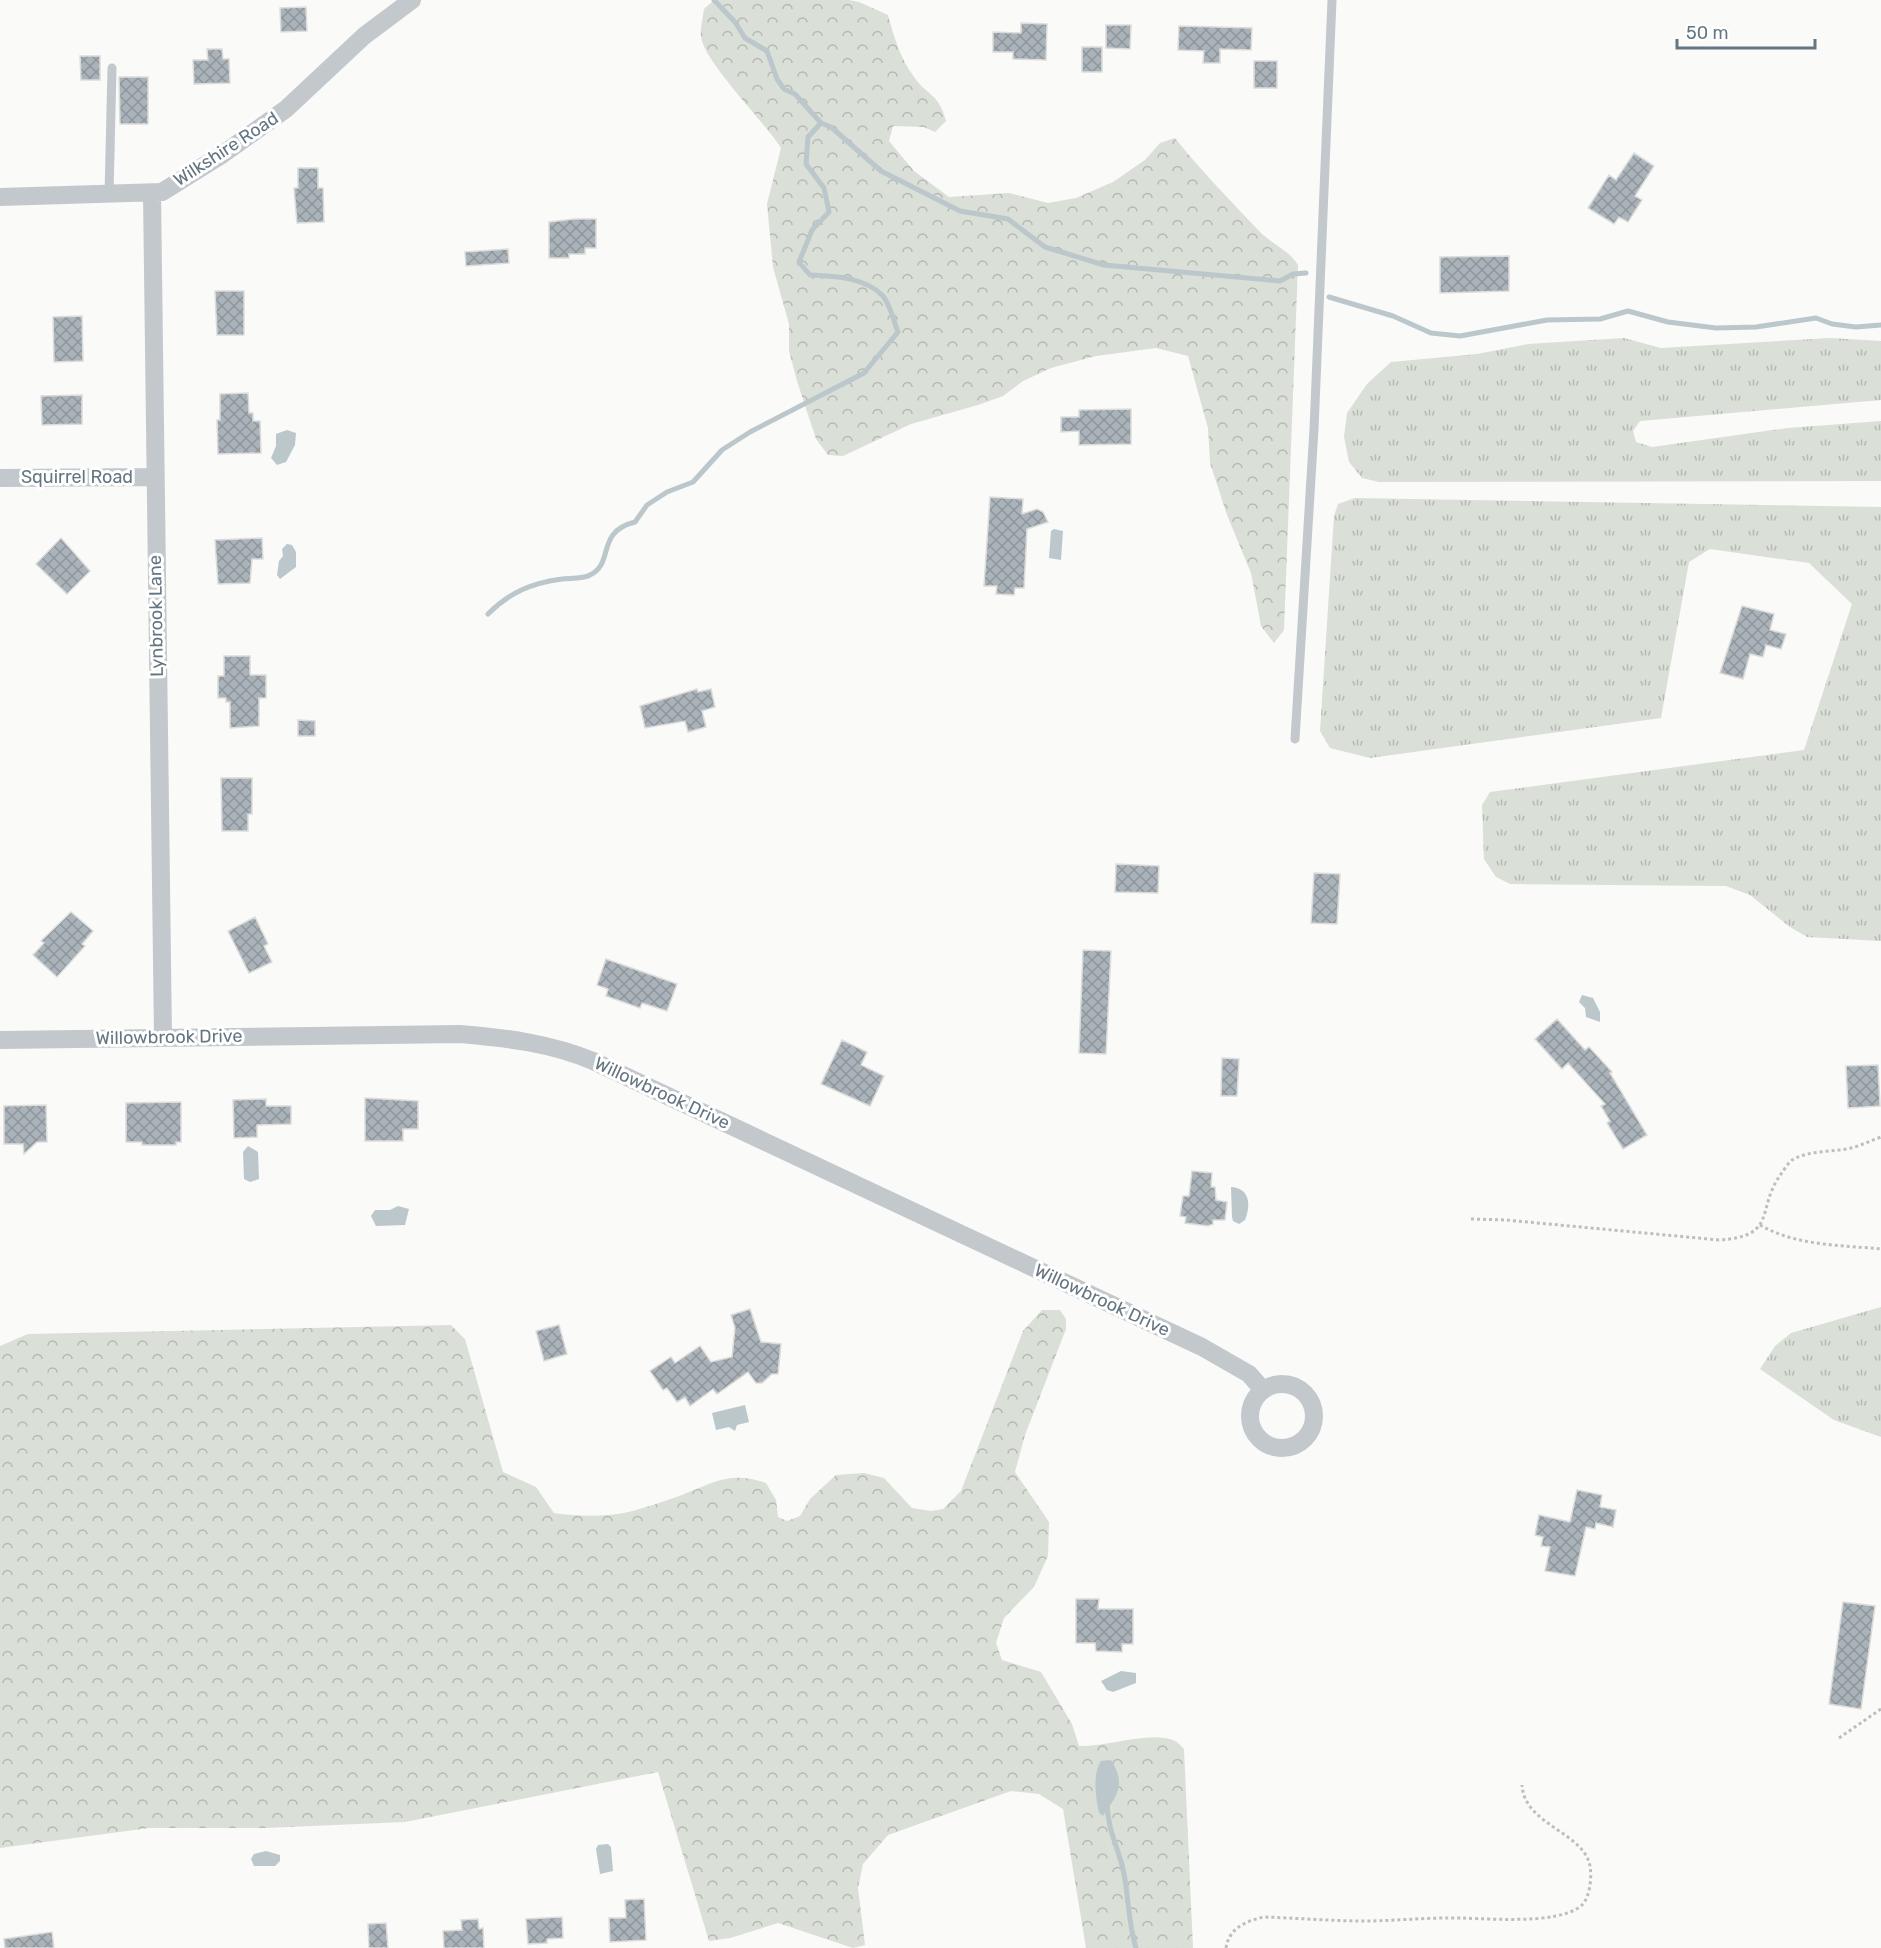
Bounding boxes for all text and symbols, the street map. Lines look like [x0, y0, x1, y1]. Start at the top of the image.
scale bar [1677, 12, 1815, 50]
text: 50 m [1686, 22, 1729, 44]
street label: Wilkshire Road [169, 107, 283, 191]
street label: Squirrel Road [21, 466, 133, 488]
street label: Lynbrook Lane [144, 555, 168, 677]
street label: Willowbrook Drive [95, 1025, 243, 1049]
street label: Willowbrook Drive [591, 1052, 733, 1134]
street label: Willowbrook Drive [1031, 1259, 1173, 1341]

